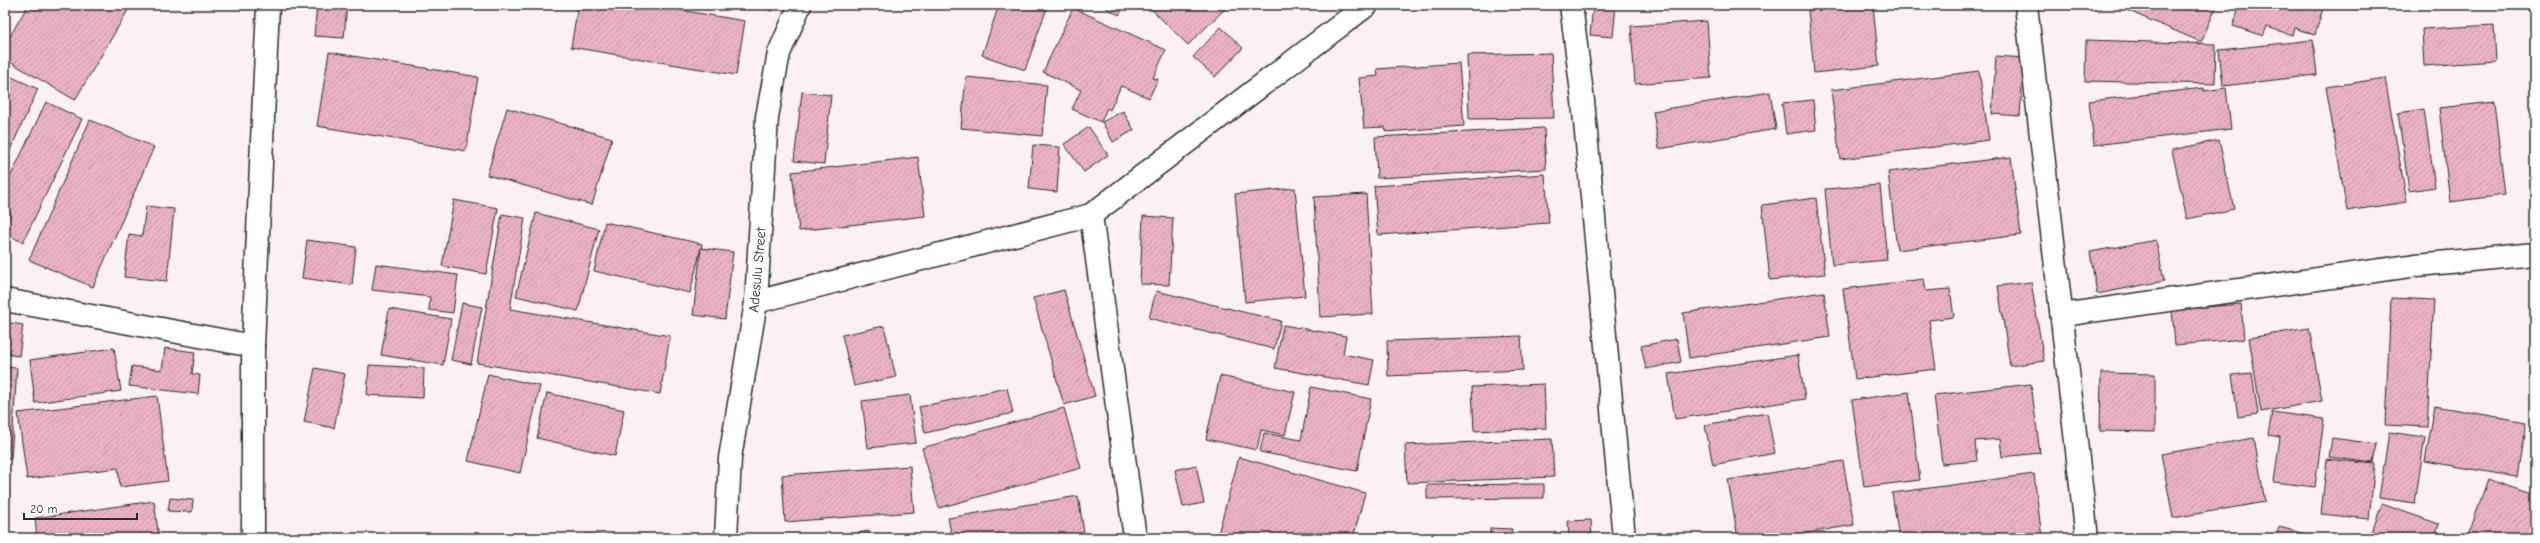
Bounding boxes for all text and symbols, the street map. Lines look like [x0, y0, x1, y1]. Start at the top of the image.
street label: Adesulu Street [745, 226, 770, 313]
scale bar [24, 495, 137, 521]
text: 20 m [30, 502, 58, 516]

